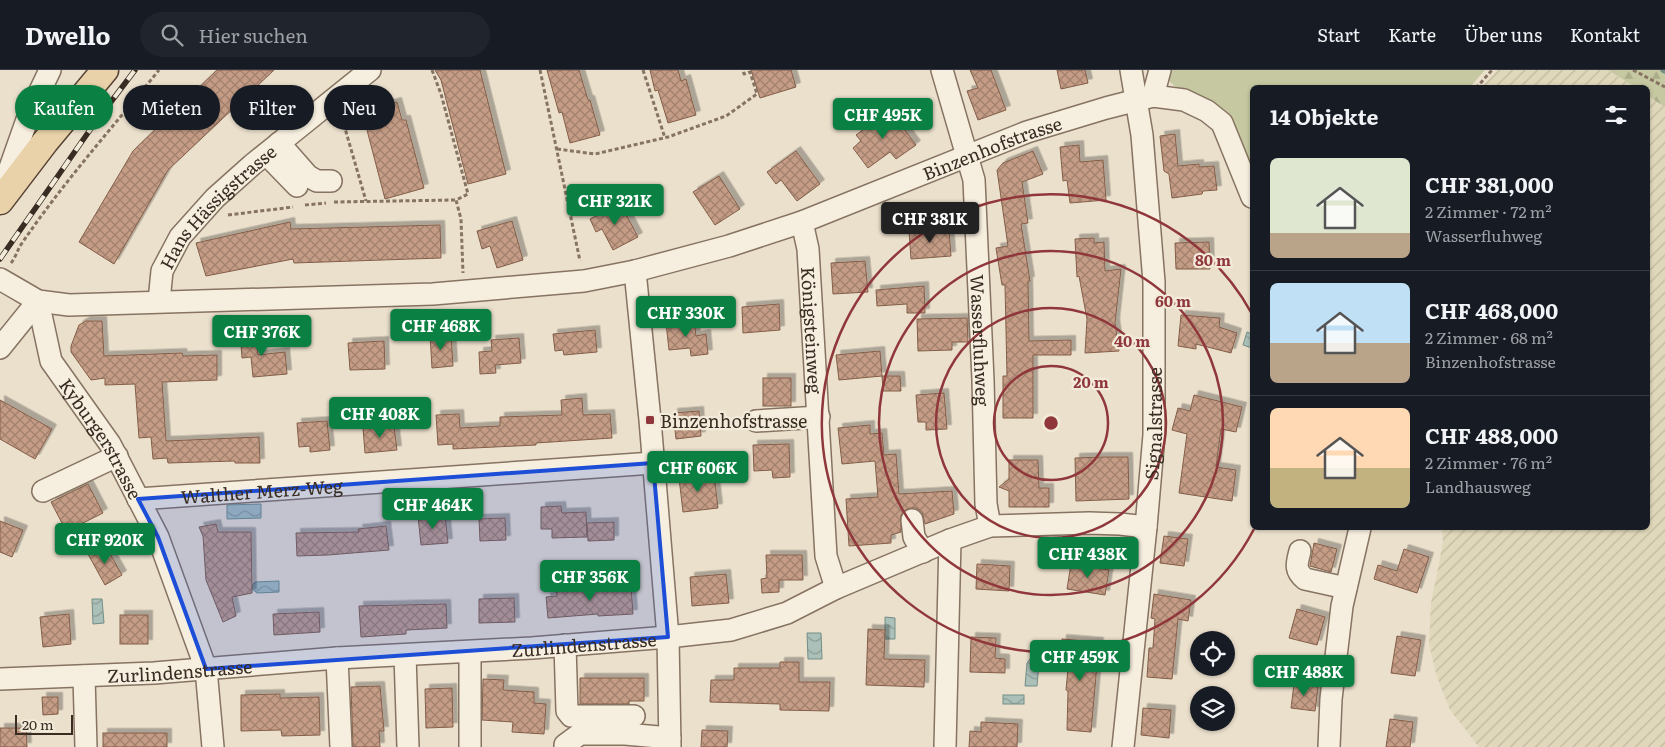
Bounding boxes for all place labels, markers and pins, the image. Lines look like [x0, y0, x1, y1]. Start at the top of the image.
pin: CHF 495K [831, 98, 935, 140]
pin: CHF 321K [563, 184, 667, 226]
pin: CHF 381K [878, 202, 982, 244]
pin: CHF 330K [634, 296, 738, 338]
pin: CHF 468K [389, 308, 493, 351]
pin: CHF 376K [210, 314, 314, 357]
pin: CHF 408K [328, 396, 432, 439]
place label: Binzenhofstrasse [660, 407, 807, 434]
marker: Binzenhofstrasse [644, 414, 656, 426]
centre of rings [1042, 414, 1060, 432]
pin: CHF 606K [646, 450, 750, 493]
pin: CHF 464K [381, 488, 485, 530]
pin: CHF 920K [53, 522, 157, 565]
pin: CHF 438K [1036, 536, 1140, 579]
pin: CHF 356K [538, 560, 642, 602]
pin: CHF 459K [1028, 640, 1132, 682]
pin: CHF 488K [1252, 654, 1356, 697]

